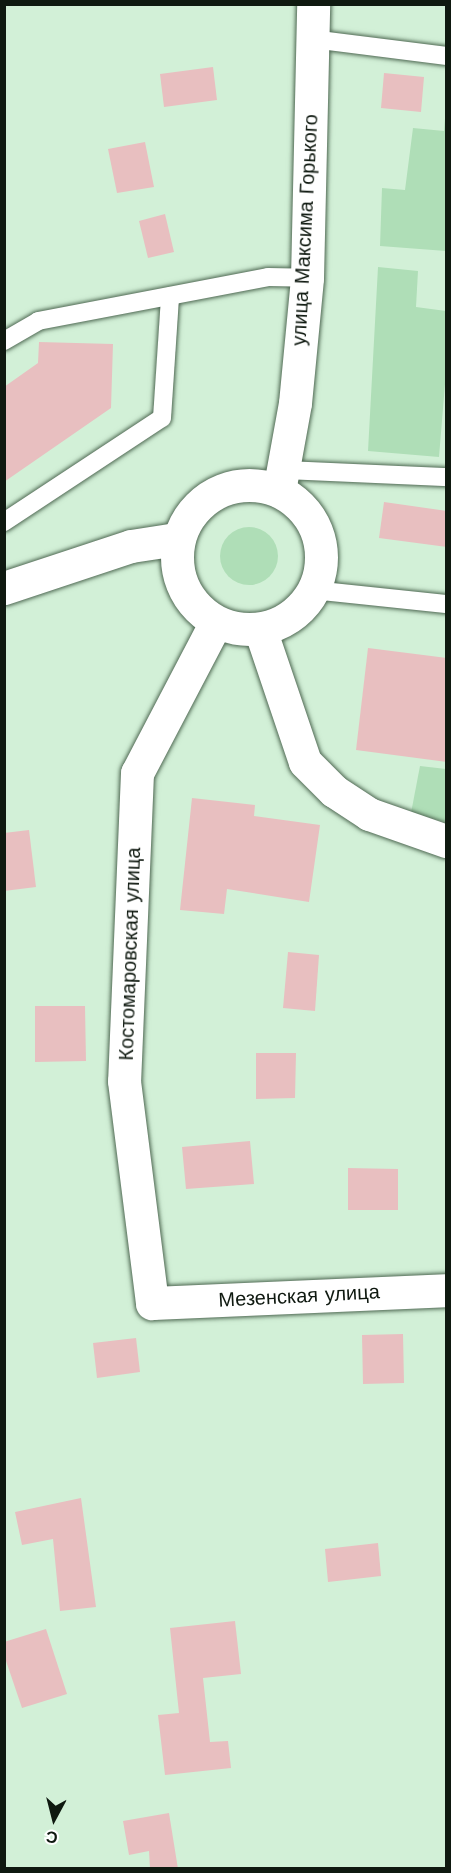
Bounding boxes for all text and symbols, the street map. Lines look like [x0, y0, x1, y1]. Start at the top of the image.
street label: улица Максима Горького [287, 114, 323, 346]
street label: Костомаровская улица [114, 847, 146, 1061]
street label: Мезенская улица [218, 1280, 380, 1312]
north arrow [24, 1789, 84, 1849]
text: С [45, 1827, 59, 1847]

